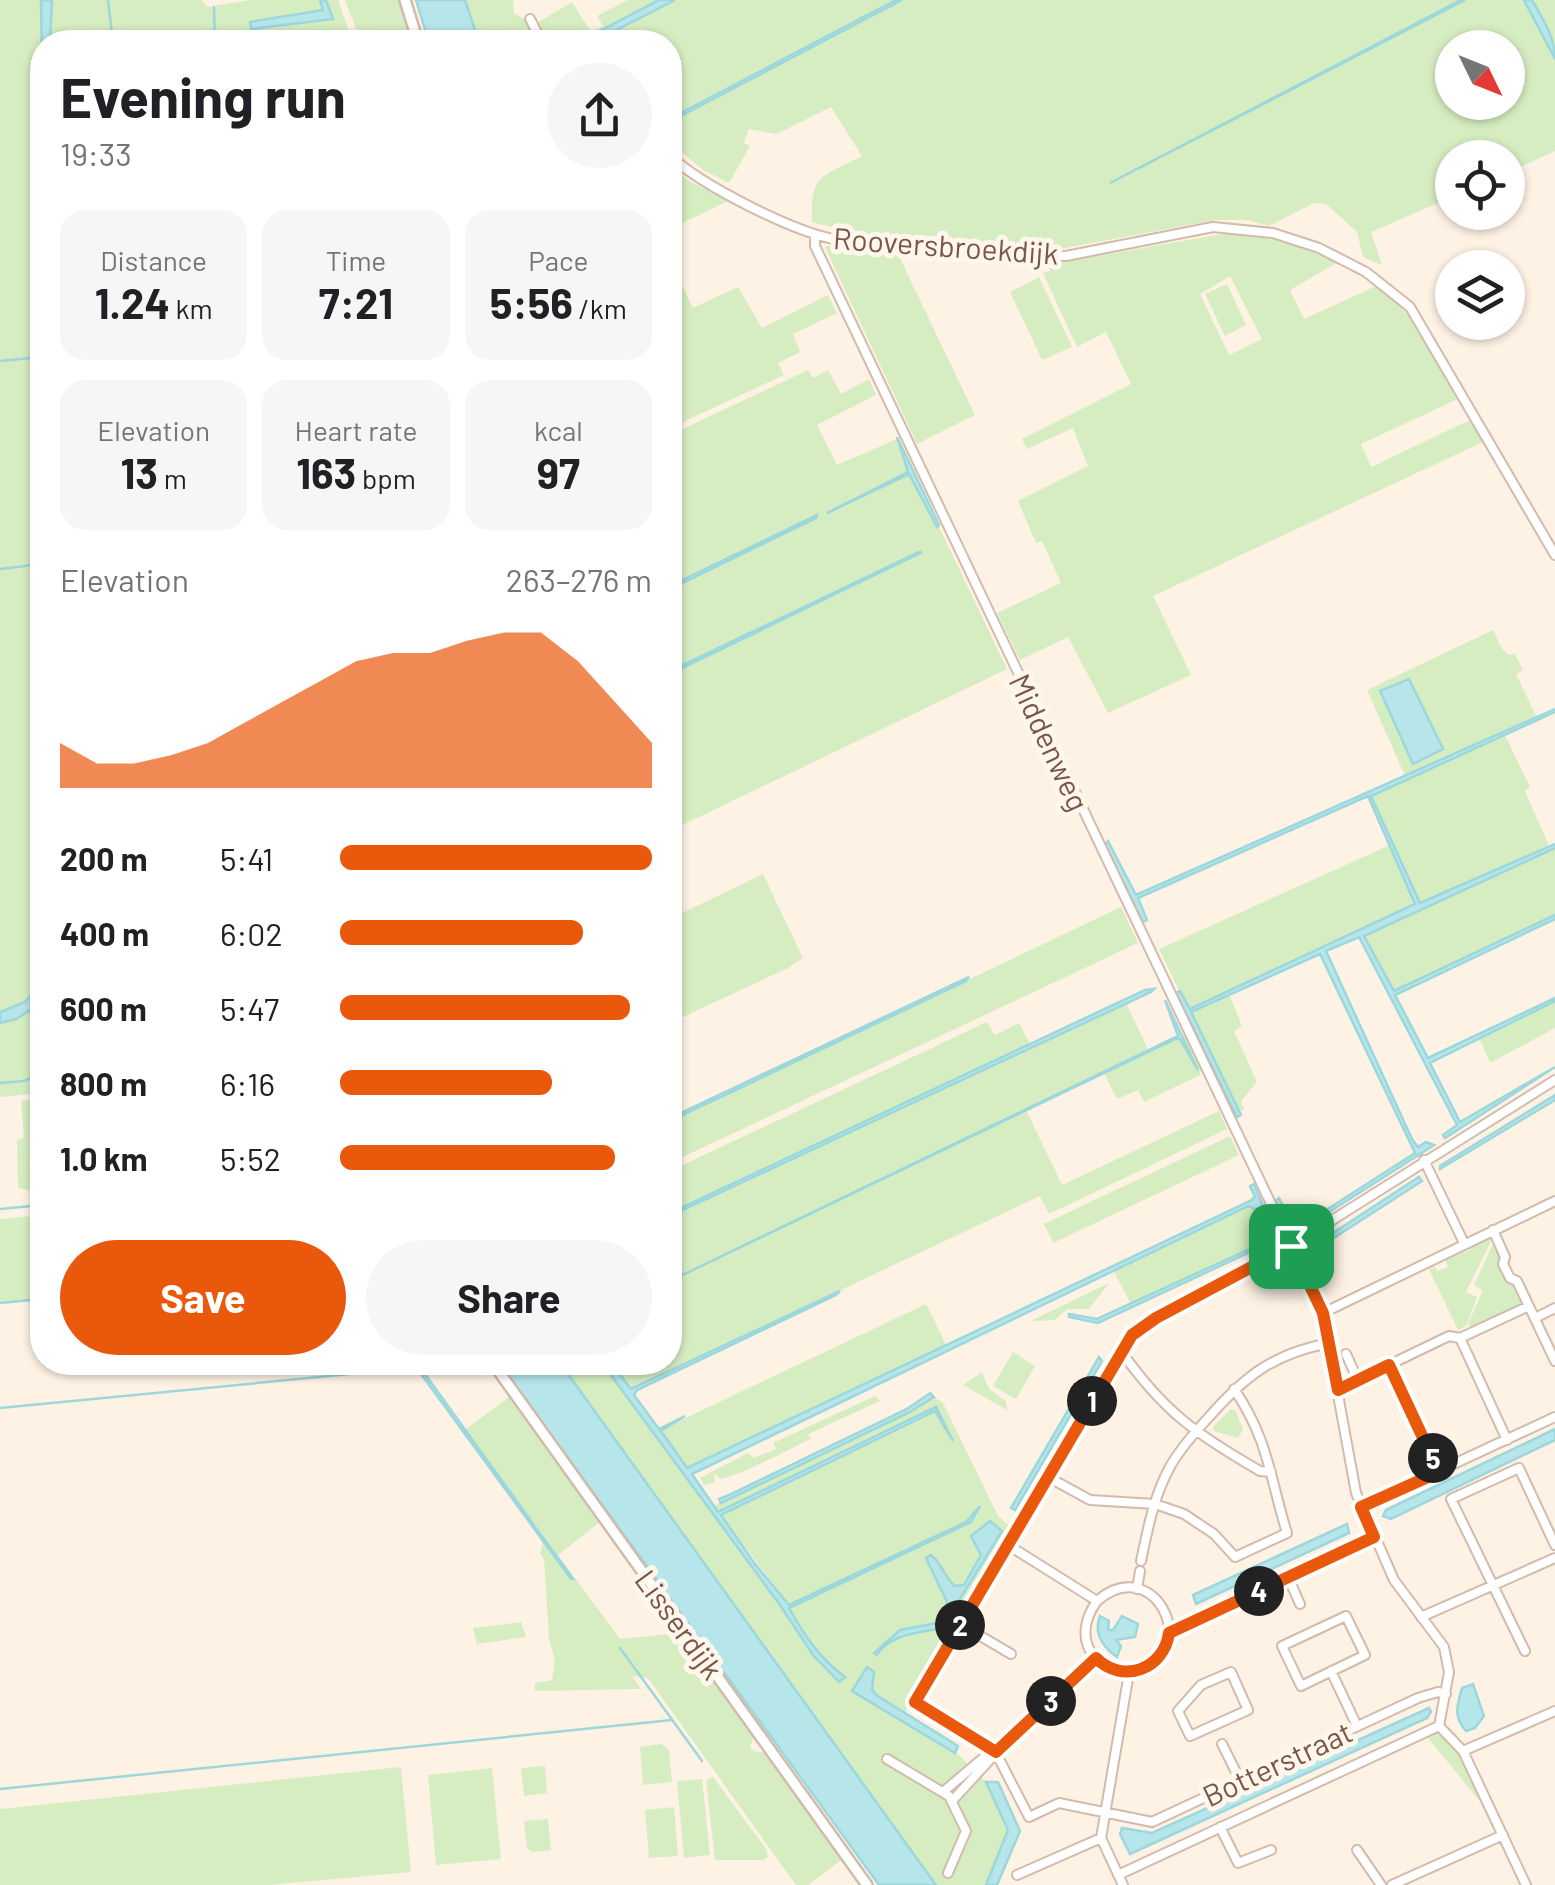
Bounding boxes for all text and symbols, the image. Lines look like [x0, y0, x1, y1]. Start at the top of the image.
north arrow [1435, 30, 1525, 120]
map controls [1435, 30, 1525, 340]
text: Evening run [60, 63, 346, 129]
button: share [547, 63, 652, 168]
text: 19:33 [60, 134, 132, 172]
button: locate [1435, 140, 1525, 230]
street label: Rooversbroekdijk [832, 219, 1060, 271]
text: Distance [100, 243, 207, 277]
text: Time [326, 243, 386, 277]
text: Pace [528, 243, 588, 277]
button: layers [1435, 250, 1525, 340]
text: 1.24 [95, 277, 170, 327]
text: 7:21 [319, 277, 393, 327]
text: 5:56 [490, 277, 573, 327]
text: km [170, 291, 213, 325]
text: /km [573, 291, 627, 325]
text: Elevation [97, 413, 210, 447]
text: Heart rate [295, 413, 417, 447]
text: kcal [534, 413, 583, 447]
text: 13 [121, 447, 158, 497]
text: 163 [296, 447, 356, 497]
text: 97 [537, 447, 580, 497]
text: m [158, 461, 187, 495]
text: bpm [356, 461, 416, 495]
text: Elevation [60, 560, 189, 598]
text: 263–276 m [506, 560, 652, 598]
street label: Middenweg [1003, 668, 1097, 816]
text: 200 m [60, 839, 148, 877]
text: 5:41 [220, 839, 273, 877]
text: 400 m [60, 914, 149, 952]
text: 6:02 [220, 914, 283, 952]
text: 600 m [60, 989, 147, 1027]
text: 5:47 [220, 989, 279, 1027]
text: 800 m [60, 1064, 147, 1102]
text: 6:16 [220, 1064, 275, 1102]
text: 1.0 km [60, 1139, 148, 1177]
text: 5:52 [220, 1139, 281, 1177]
pin [1249, 1204, 1334, 1289]
icon: arrive [1264, 1219, 1319, 1274]
button: Save [60, 1240, 346, 1355]
button: Share [366, 1240, 652, 1355]
pin: 1 [1067, 1376, 1117, 1426]
text: 1 [1087, 1384, 1097, 1418]
pin: 5 [1408, 1433, 1458, 1483]
text: 5 [1425, 1441, 1441, 1475]
street label: Lisserdijk [628, 1562, 732, 1686]
pin: 4 [1234, 1566, 1284, 1616]
text: 4 [1251, 1574, 1267, 1608]
pin: 2 [935, 1600, 985, 1650]
text: 2 [952, 1608, 968, 1642]
pin: 3 [1026, 1676, 1076, 1726]
text: 3 [1043, 1684, 1059, 1718]
street label: Botterstraat [1197, 1713, 1357, 1813]

